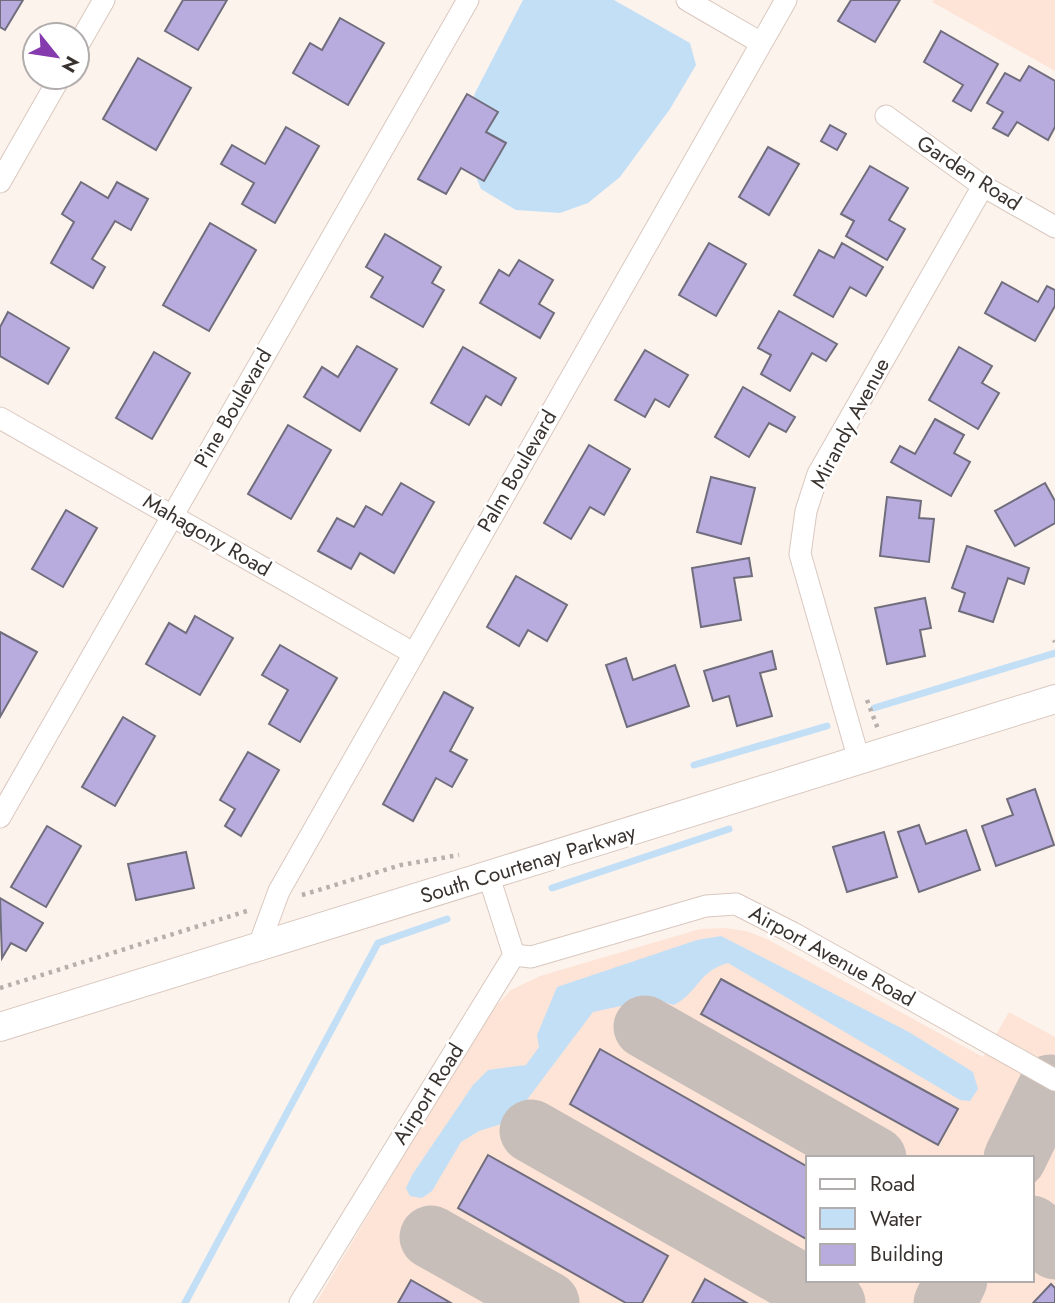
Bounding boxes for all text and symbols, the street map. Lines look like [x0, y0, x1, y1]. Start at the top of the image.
north arrow [21, 21, 91, 91]
text: N [55, 51, 86, 78]
street label: Garden Road [911, 128, 1027, 218]
street label: Pine Boulevard [187, 343, 279, 473]
street label: Mirandy Avenue [803, 352, 897, 493]
street label: Palm Boulevard [470, 404, 564, 538]
street label: Mahagony Road [137, 486, 277, 584]
street label: South Courtenay Parkway [416, 817, 640, 911]
street label: Airport Avenue Road [744, 898, 920, 1014]
street label: Airport Road [385, 1038, 471, 1150]
legend [806, 1156, 1034, 1282]
text: Road [870, 1169, 915, 1199]
text: Water [870, 1204, 923, 1234]
text: Building [870, 1239, 943, 1269]

